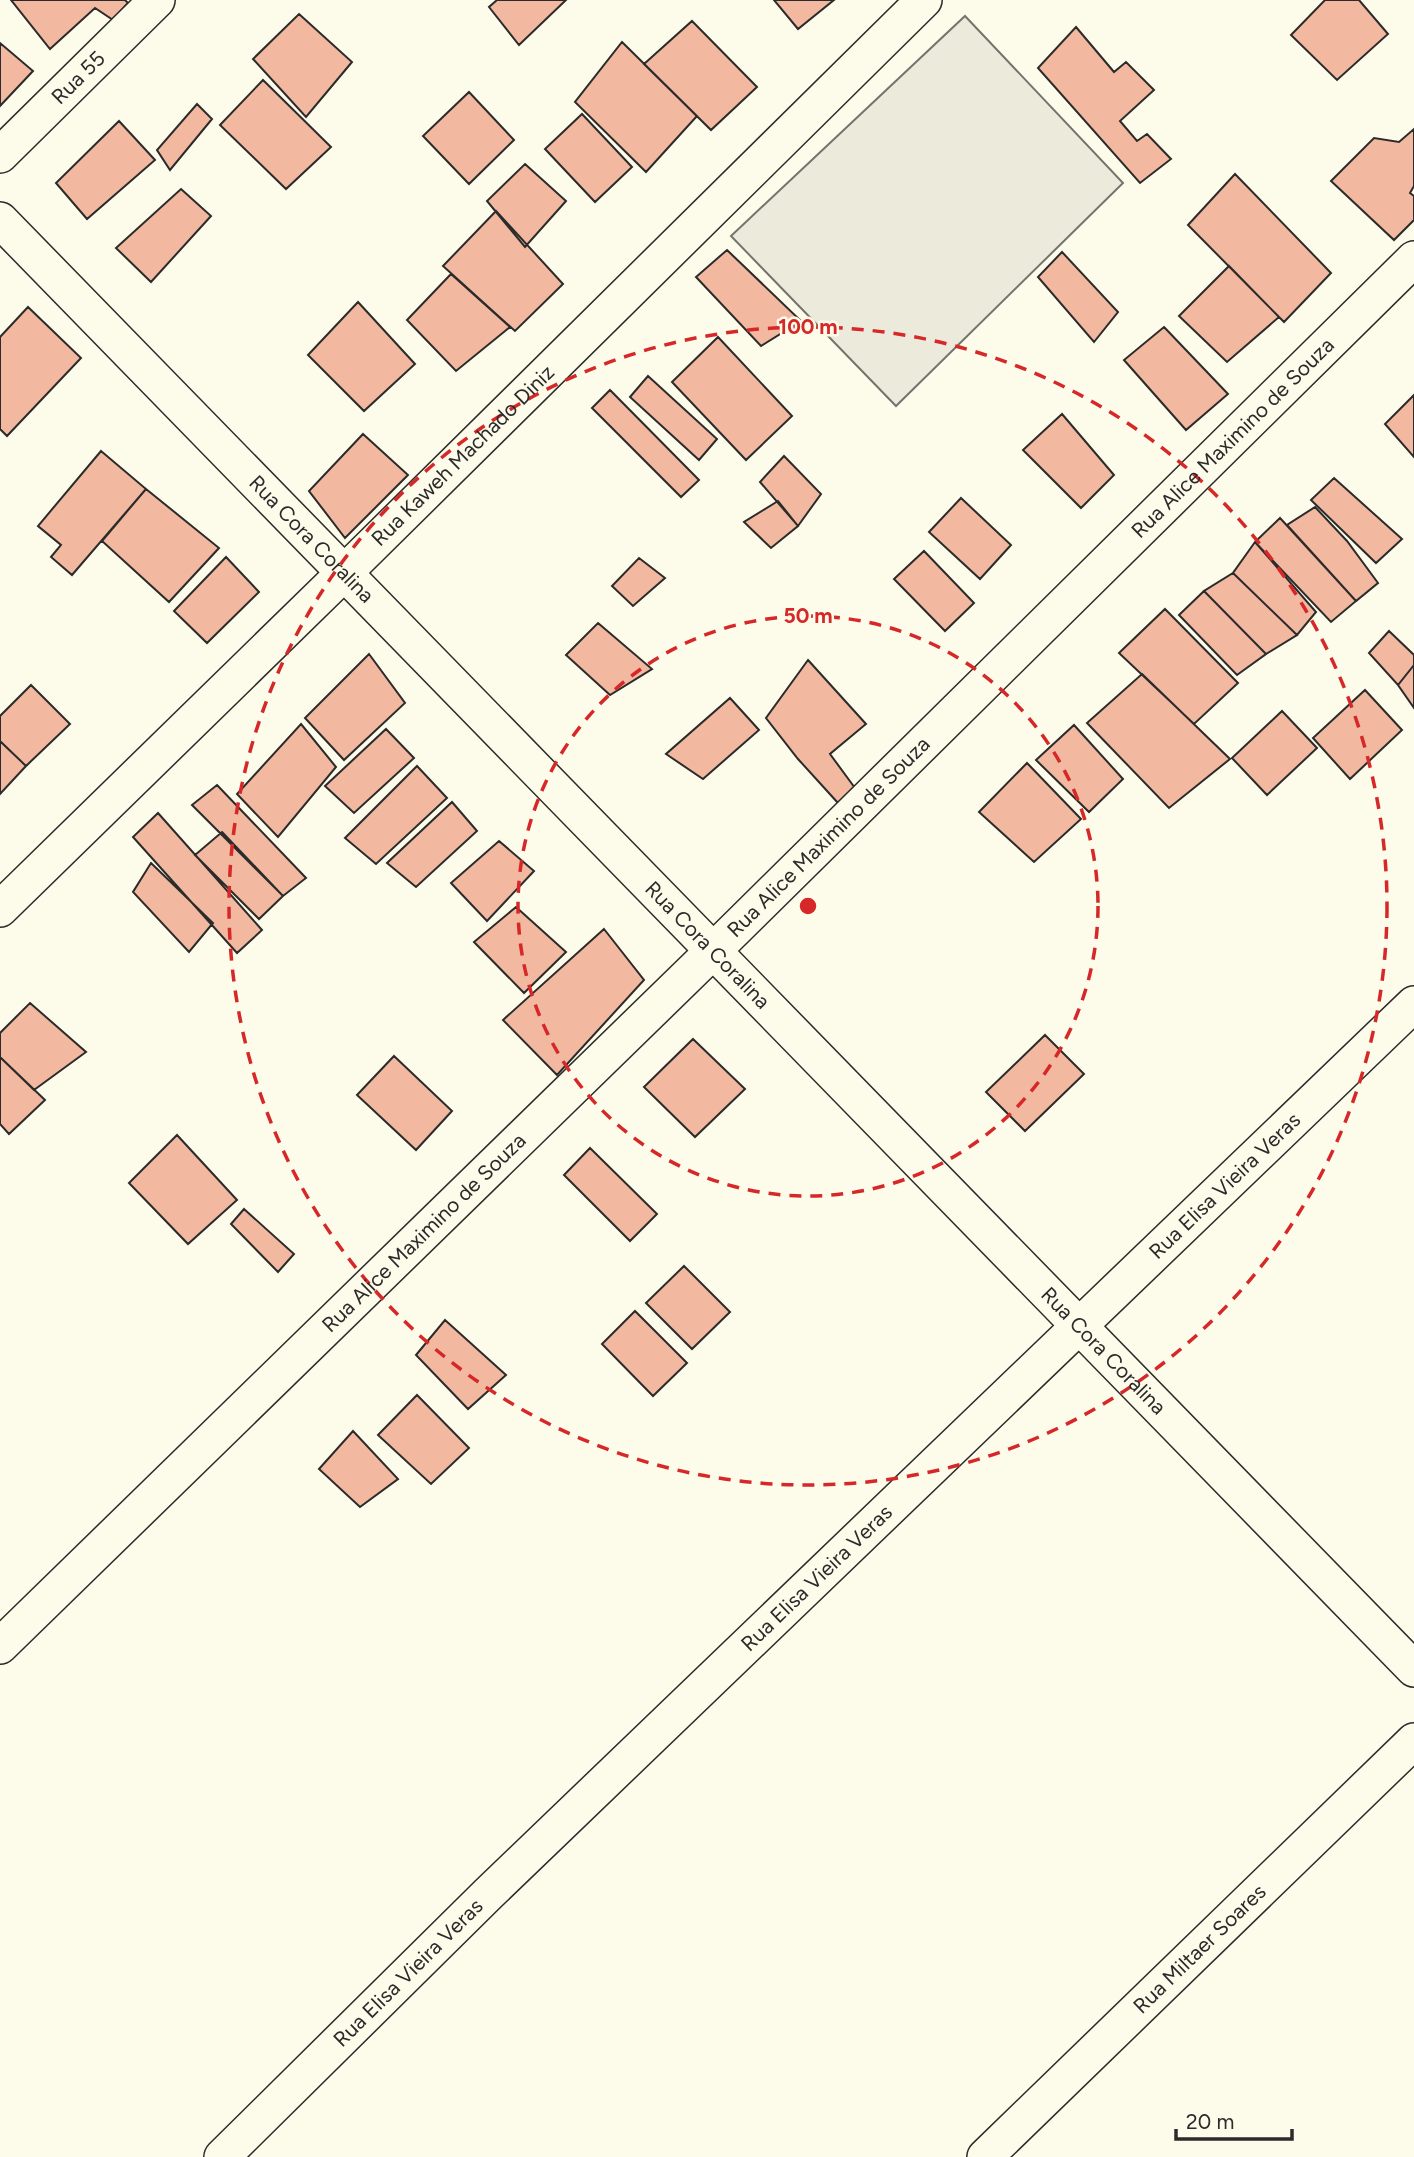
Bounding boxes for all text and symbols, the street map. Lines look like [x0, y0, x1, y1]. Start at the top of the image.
street label: Rua 55 [46, 46, 110, 109]
text: 100 m [778, 314, 838, 339]
street label: Rua Alice Maximino de Souza [1126, 332, 1339, 543]
street label: Rua Kaweh Machado Diniz [366, 360, 559, 551]
street label: Rua Cora Coralina [244, 470, 380, 608]
text: 50 m [783, 603, 833, 628]
street label: Rua Alice Maximino de Souza [722, 731, 935, 942]
street label: Rua Cora Coralina [640, 876, 776, 1014]
centre of rings [796, 894, 820, 918]
street label: Rua Elisa Vieira Veras [1144, 1107, 1305, 1264]
street label: Rua Alice Maximino de Souza [317, 1128, 531, 1337]
street label: Rua Cora Coralina [1036, 1282, 1172, 1419]
street label: Rua Elisa Vieira Veras [736, 1499, 897, 1656]
street label: Rua Miltaer Soares [1128, 1879, 1271, 2018]
street label: Rua Elisa Vieira Veras [328, 1893, 488, 2052]
scale bar [1176, 2098, 1292, 2142]
text: 20 m [1186, 2109, 1234, 2134]

